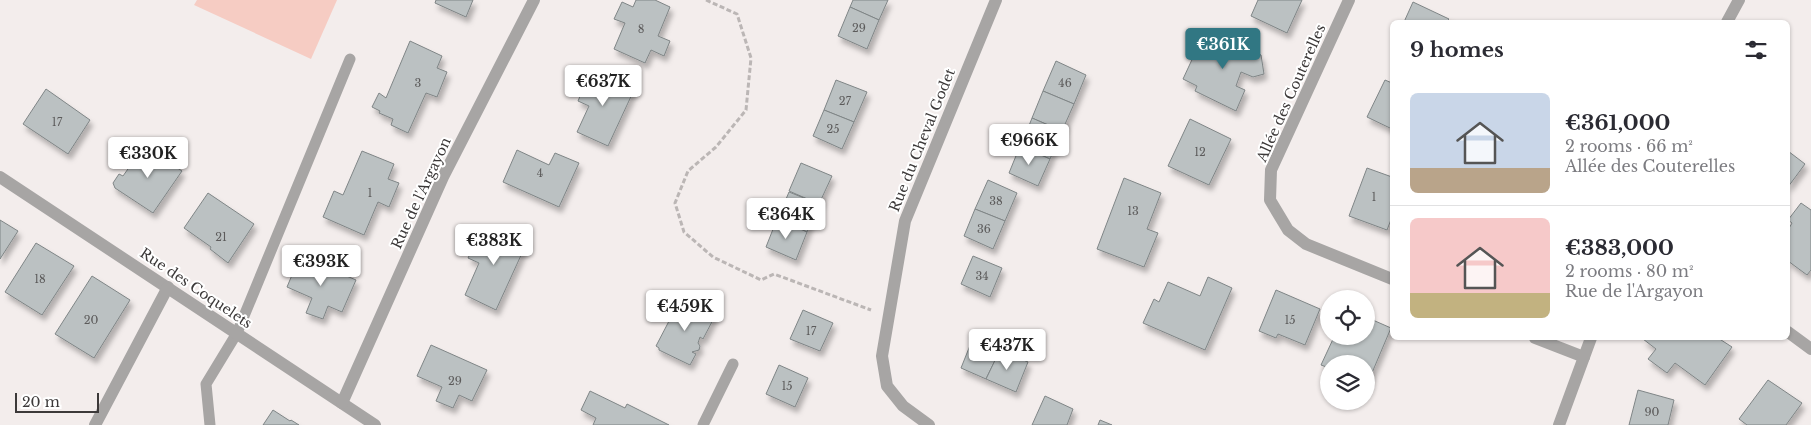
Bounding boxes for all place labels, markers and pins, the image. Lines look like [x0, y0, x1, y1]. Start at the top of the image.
pin: €361K [1188, 28, 1258, 70]
pin: €637K [568, 64, 638, 107]
pin: €966K [994, 124, 1064, 166]
pin: €330K [113, 136, 183, 179]
pin: €364K [751, 198, 821, 240]
pin: €383K [459, 224, 529, 266]
pin: €393K [286, 244, 356, 287]
pin: €459K [650, 290, 720, 332]
pin: €437K [972, 328, 1042, 371]

